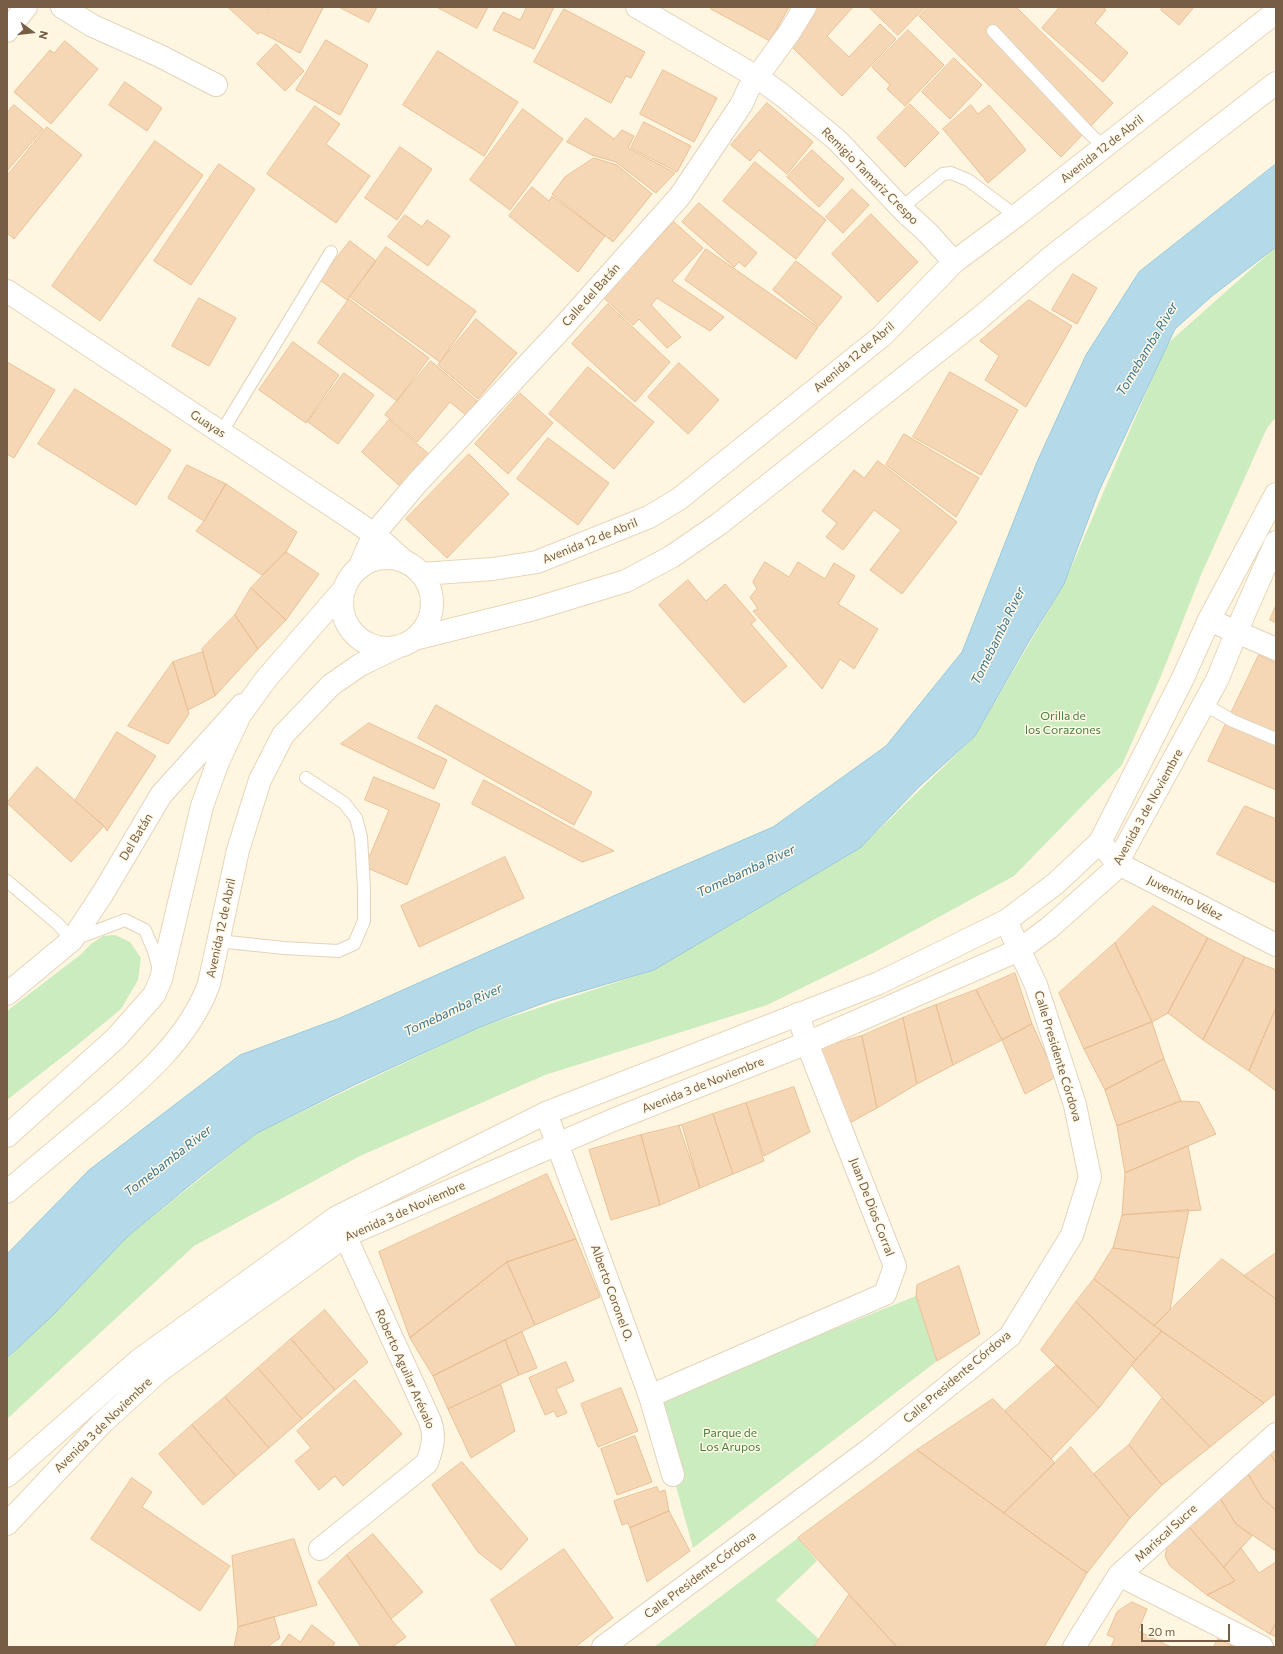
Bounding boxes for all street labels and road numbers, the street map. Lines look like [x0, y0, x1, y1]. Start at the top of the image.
street label: Avenida 12 de Abril [1058, 112, 1146, 186]
street label: Remigio Tamariz Crespo [818, 124, 922, 228]
street label: Calle del Batán [559, 261, 623, 329]
street label: Avenida 12 de Abril [810, 319, 898, 395]
street label: Guayas [188, 407, 228, 441]
street label: Avenida 12 de Abril [540, 515, 640, 567]
street label: Avenida 3 de Noviembre [1110, 747, 1186, 867]
street label: Del Batán [116, 811, 156, 863]
street label: Juventino Vélez [1145, 873, 1225, 923]
street label: Avenida 12 de Abril [203, 877, 239, 979]
street label: Calle Presidente Córdova [1031, 989, 1085, 1123]
street label: Avenida 3 de Noviembre [640, 1054, 766, 1116]
street label: Juan De Dios Corral [847, 1156, 897, 1258]
street label: Avenida 3 de Noviembre [343, 1178, 467, 1244]
street label: Alberto Coronel O. [588, 1243, 636, 1343]
street label: Roberto Aguilar Arévalo [372, 1307, 438, 1431]
street label: Calle Presidente Córdova [900, 1328, 1014, 1426]
street label: Avenida 3 de Noviembre [51, 1375, 155, 1475]
street label: Mariscal Sucre [1132, 1501, 1200, 1565]
street label: Calle Presidente Córdova [641, 1528, 759, 1622]

